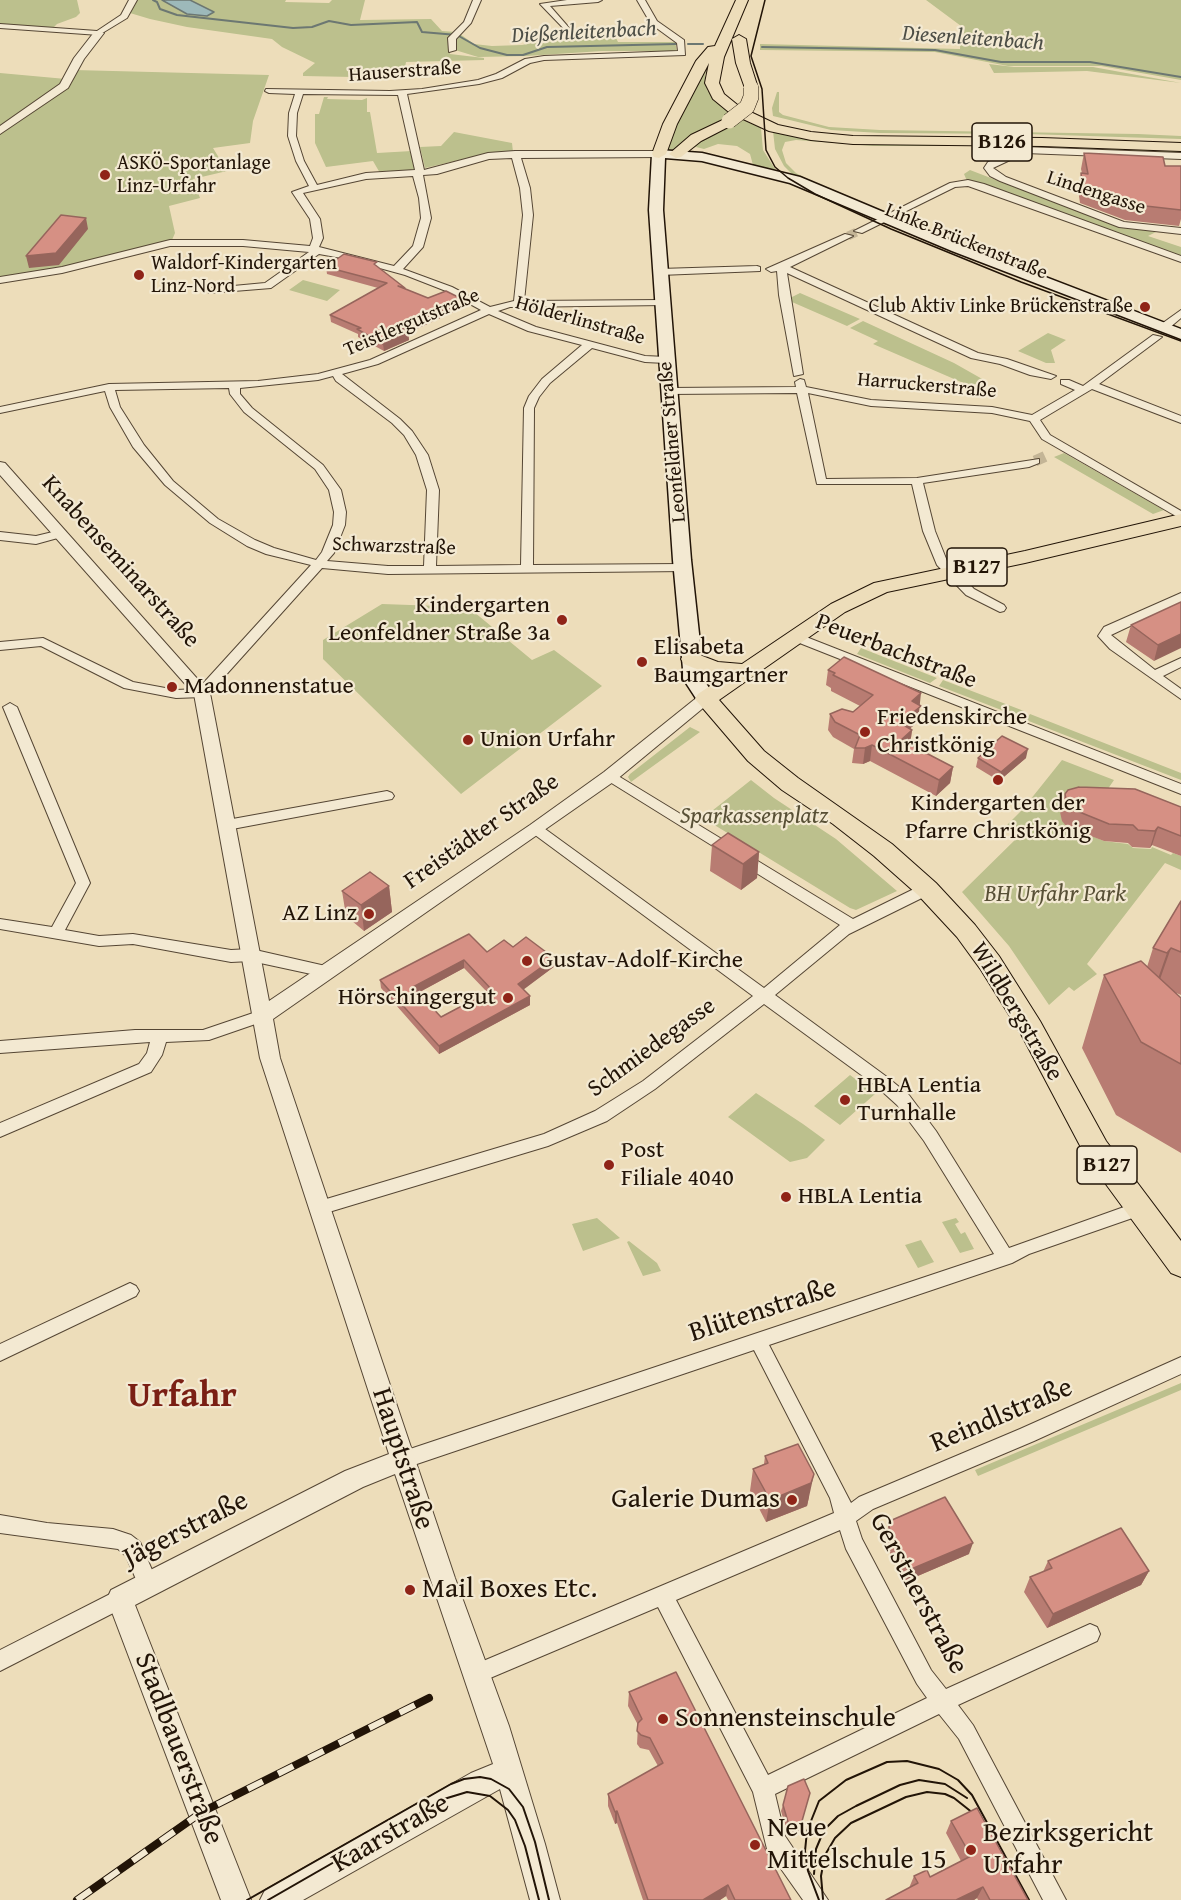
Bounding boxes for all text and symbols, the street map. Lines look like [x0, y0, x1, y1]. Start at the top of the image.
water label: Dießenleitenbach [511, 16, 657, 50]
water label: Diesenleitenbach [901, 21, 1045, 57]
street label: Hauserstraße [348, 56, 462, 88]
road number: B126 [972, 123, 1032, 161]
place label: ASKÖ-Sportanlage Linz-Urfahr [117, 152, 271, 199]
street label: Lindengasse [1044, 166, 1148, 220]
marker: ASKÖ-Sportanlage Linz-Urfahr [98, 168, 112, 182]
street label: Linke Brückenstraße [881, 198, 1051, 286]
place label: Waldorf-Kindergarten Linz-Nord [151, 252, 337, 299]
marker: Waldorf-Kindergarten Linz-Nord [132, 268, 146, 282]
street label: Teistlergutstraße [341, 284, 483, 362]
street label: Hölderlinstraße [513, 291, 647, 351]
place label: Club Aktiv Linke Brückenstraße [869, 295, 1133, 319]
marker: Club Aktiv Linke Brückenstraße [1138, 300, 1152, 314]
street label: Leonfeldner Straße [654, 361, 692, 523]
street label: Harruckerstraße [856, 368, 998, 404]
street label: Knabenseminarstraße [35, 470, 205, 654]
street label: Schwarzstraße [332, 533, 456, 561]
road number: B127 [947, 548, 1007, 586]
place label: Kindergarten Leonfeldner Straße 3a [328, 592, 550, 648]
street label: Peuerbachstraße [811, 608, 981, 696]
marker: Kindergarten Leonfeldner Straße 3a [555, 613, 569, 627]
place label: Elisabeta Baumgartner [654, 634, 788, 690]
marker: Elisabeta Baumgartner [635, 655, 649, 669]
place label: Madonnenstatue [184, 673, 354, 701]
marker: Madonnenstatue [165, 680, 179, 694]
place label: Friedenskirche Christkönig [877, 704, 1027, 760]
marker: Friedenskirche Christkönig [858, 725, 872, 739]
place label: Union Urfahr [480, 726, 615, 754]
marker: Union Urfahr [461, 733, 475, 747]
street label: Freistädter Straße [399, 768, 565, 896]
marker: Kindergarten der Pfarre Christkönig [991, 773, 1005, 787]
place label: Kindergarten der Pfarre Christkönig [905, 790, 1091, 846]
park label: Sparkassenplatz [680, 803, 828, 831]
park label: BH Urfahr Park [984, 881, 1126, 909]
place label: AZ Linz [282, 900, 357, 928]
marker: AZ Linz [362, 907, 376, 921]
street label: Wildbergstraße [963, 937, 1069, 1087]
place label: Gustav-Adolf-Kirche [539, 947, 743, 975]
marker: Gustav-Adolf-Kirche [520, 954, 534, 968]
place label: Hörschingergut [338, 984, 496, 1012]
marker: Hörschingergut [501, 991, 515, 1005]
street label: Schmiedegasse [583, 992, 721, 1104]
place label: HBLA Lentia Turnhalle [857, 1072, 981, 1128]
marker: HBLA Lentia Turnhalle [838, 1093, 852, 1107]
place label: Post Filiale 4040 [621, 1137, 734, 1193]
road number: B127 [1077, 1146, 1137, 1184]
marker: Post Filiale 4040 [602, 1158, 616, 1172]
place label: HBLA Lentia [798, 1183, 922, 1211]
marker: HBLA Lentia [779, 1190, 793, 1204]
street label: Blütenstraße [685, 1271, 841, 1351]
street label: Reindlstraße [926, 1371, 1078, 1461]
district label: Urfahr [127, 1375, 237, 1419]
street label: Hauptstraße [363, 1384, 441, 1534]
place label: Galerie Dumas [611, 1483, 780, 1517]
street label: Jägerstraße [118, 1484, 254, 1576]
marker: Galerie Dumas [785, 1493, 799, 1507]
street label: Gerstnerstraße [861, 1508, 975, 1680]
place label: Mail Boxes Etc. [422, 1573, 597, 1607]
marker: Mail Boxes Etc. [403, 1583, 417, 1597]
street label: Stadlbauerstraße [126, 1649, 230, 1849]
place label: Sonnensteinschule [675, 1702, 896, 1736]
marker: Sonnensteinschule [656, 1712, 670, 1726]
street label: Kaarstraße [326, 1787, 456, 1881]
place label: Neue Mittelschule 15 [767, 1812, 947, 1878]
place label: Bezirksgericht Urfahr [983, 1817, 1153, 1883]
marker: Neue Mittelschule 15 [748, 1838, 762, 1852]
marker: Bezirksgericht Urfahr [964, 1843, 978, 1857]

